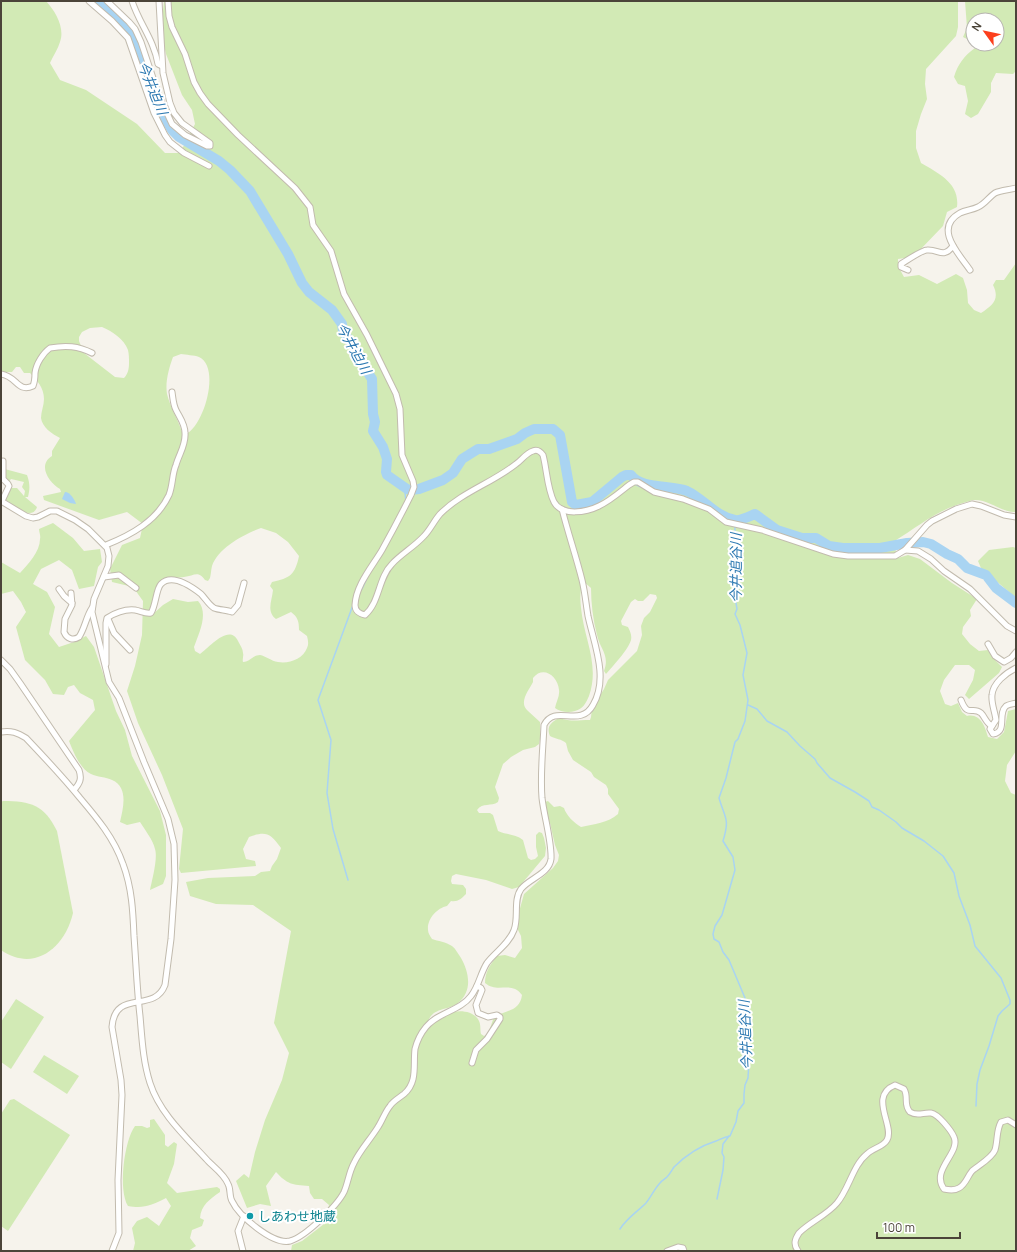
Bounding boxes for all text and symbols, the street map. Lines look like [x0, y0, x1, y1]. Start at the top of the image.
north arrow [965, 12, 1005, 52]
text: N [968, 19, 985, 34]
water label: 今井迫川 [134, 58, 173, 119]
water label: 今井迫川 [332, 319, 377, 379]
water label: 今井追谷川 [726, 531, 745, 603]
water label: 今井追谷川 [734, 998, 756, 1070]
place label: しあわせ地蔵 [258, 1207, 336, 1225]
marker: しあわせ地蔵 [245, 1211, 255, 1221]
scale bar [877, 1214, 960, 1240]
text: 100 m [883, 1219, 915, 1236]

